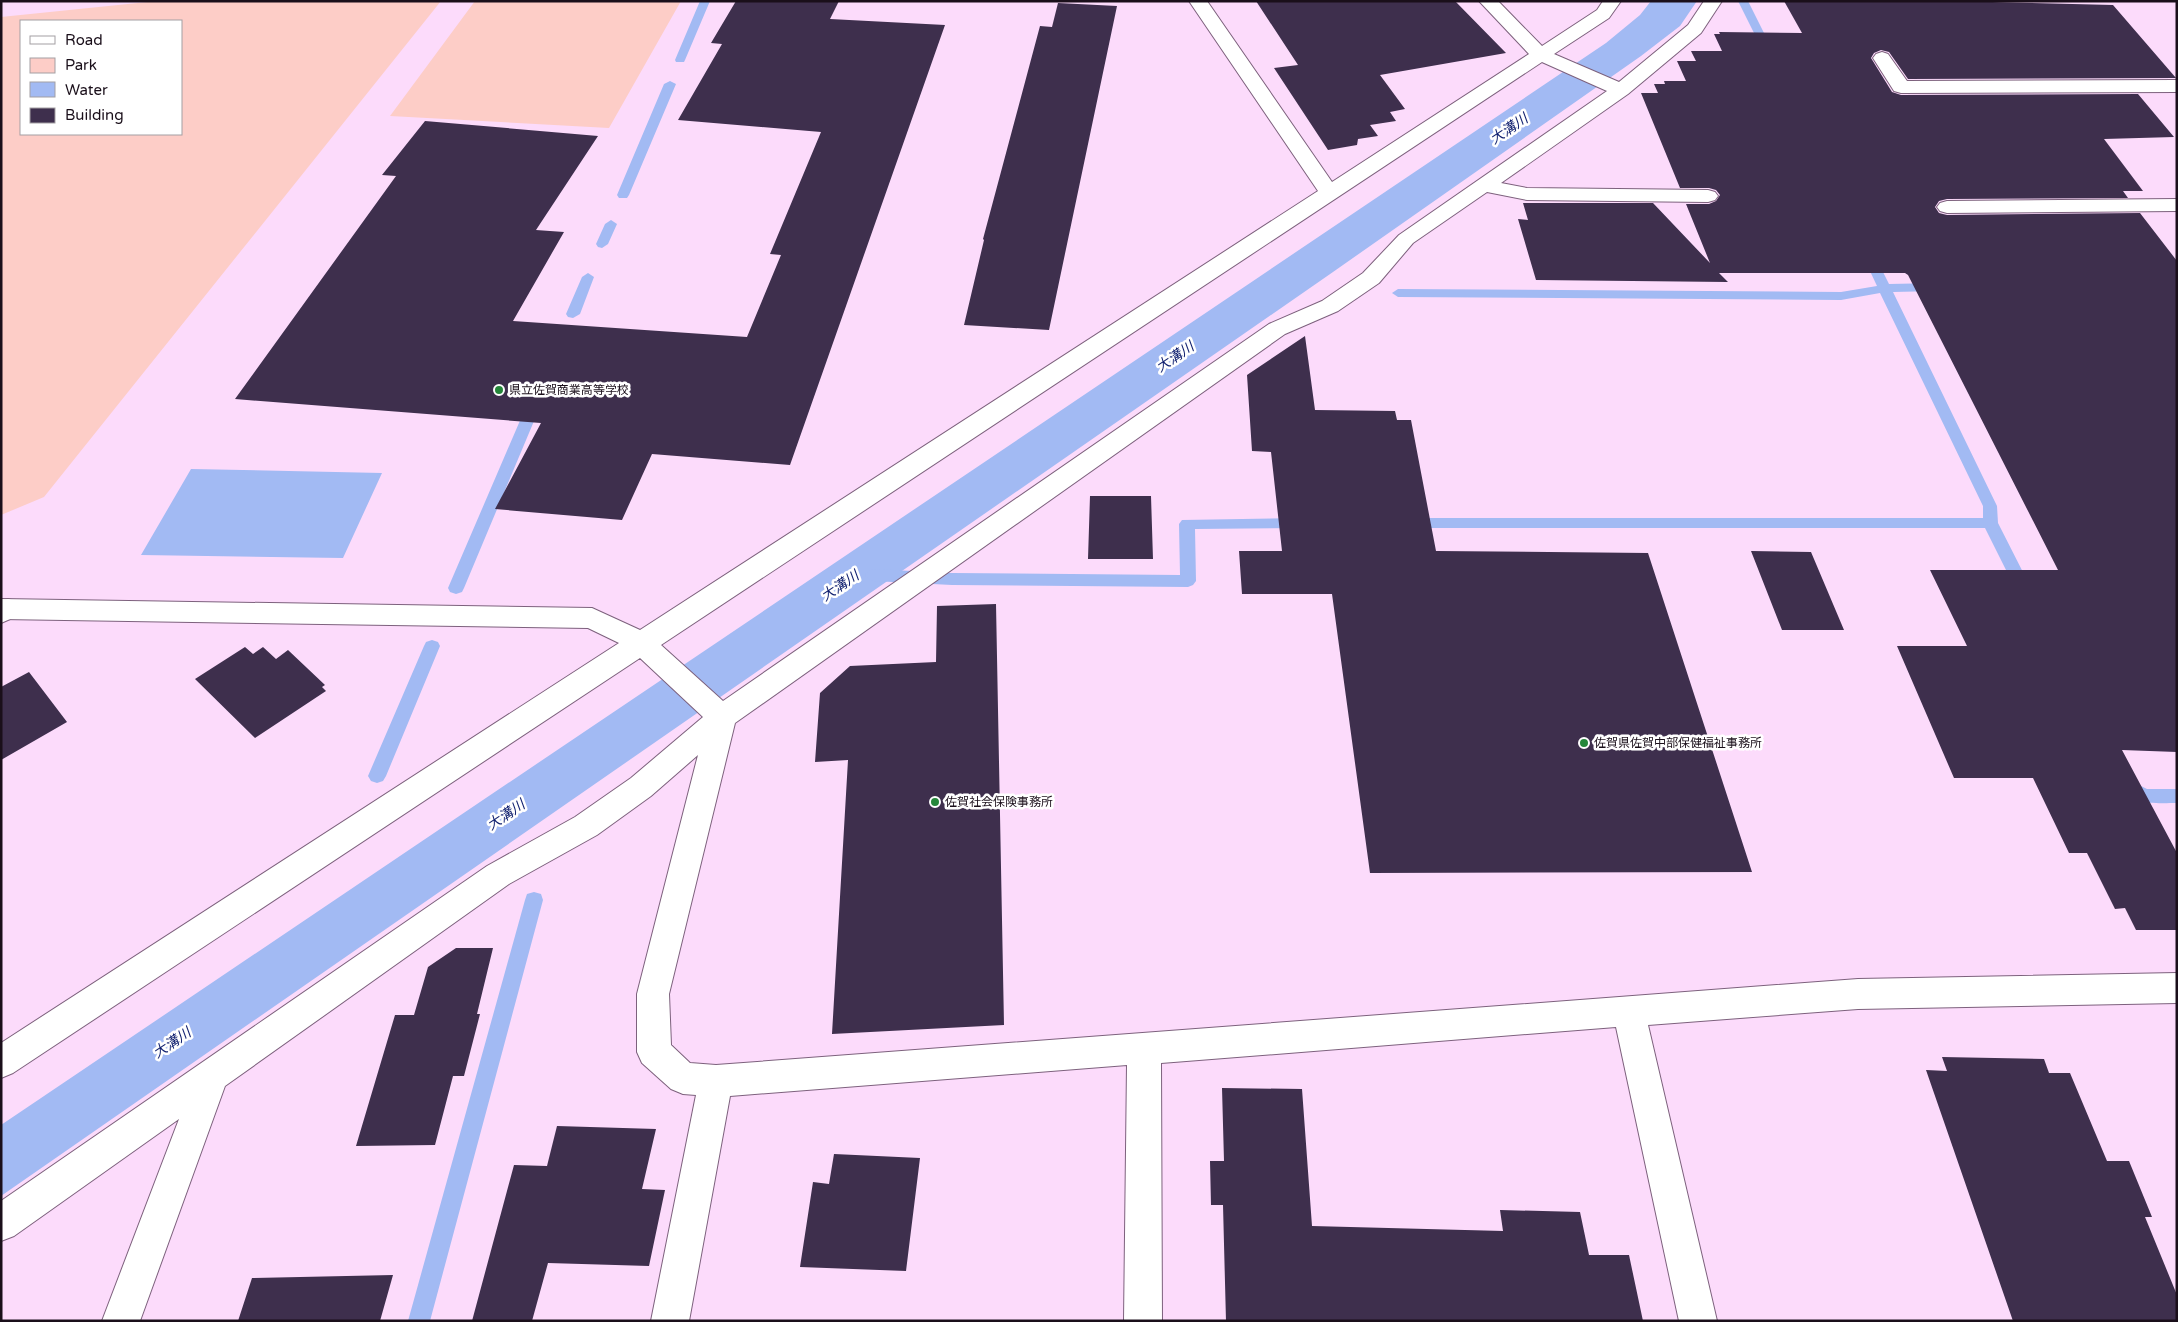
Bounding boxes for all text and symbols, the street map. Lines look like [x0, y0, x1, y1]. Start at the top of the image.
legend [20, 20, 182, 135]
text: Road [65, 31, 103, 49]
text: Park [65, 56, 97, 74]
text: Water [65, 81, 108, 99]
text: Building [65, 106, 124, 124]
water label: 大溝川 [1487, 109, 1533, 148]
water label: 大溝川 [1153, 337, 1199, 376]
place label: 県立佐賀商業高等学校 [509, 383, 629, 397]
marker: 県立佐賀商業高等学校 [493, 384, 505, 396]
water label: 大溝川 [818, 566, 864, 605]
place label: 佐賀県佐賀中部保健福祉事務所 [1594, 736, 1762, 750]
marker: 佐賀県佐賀中部保健福祉事務所 [1578, 737, 1590, 749]
water label: 大溝川 [484, 795, 530, 834]
place label: 佐賀社会保険事務所 [945, 795, 1053, 809]
marker: 佐賀社会保険事務所 [929, 796, 941, 808]
water label: 大溝川 [150, 1023, 196, 1062]

